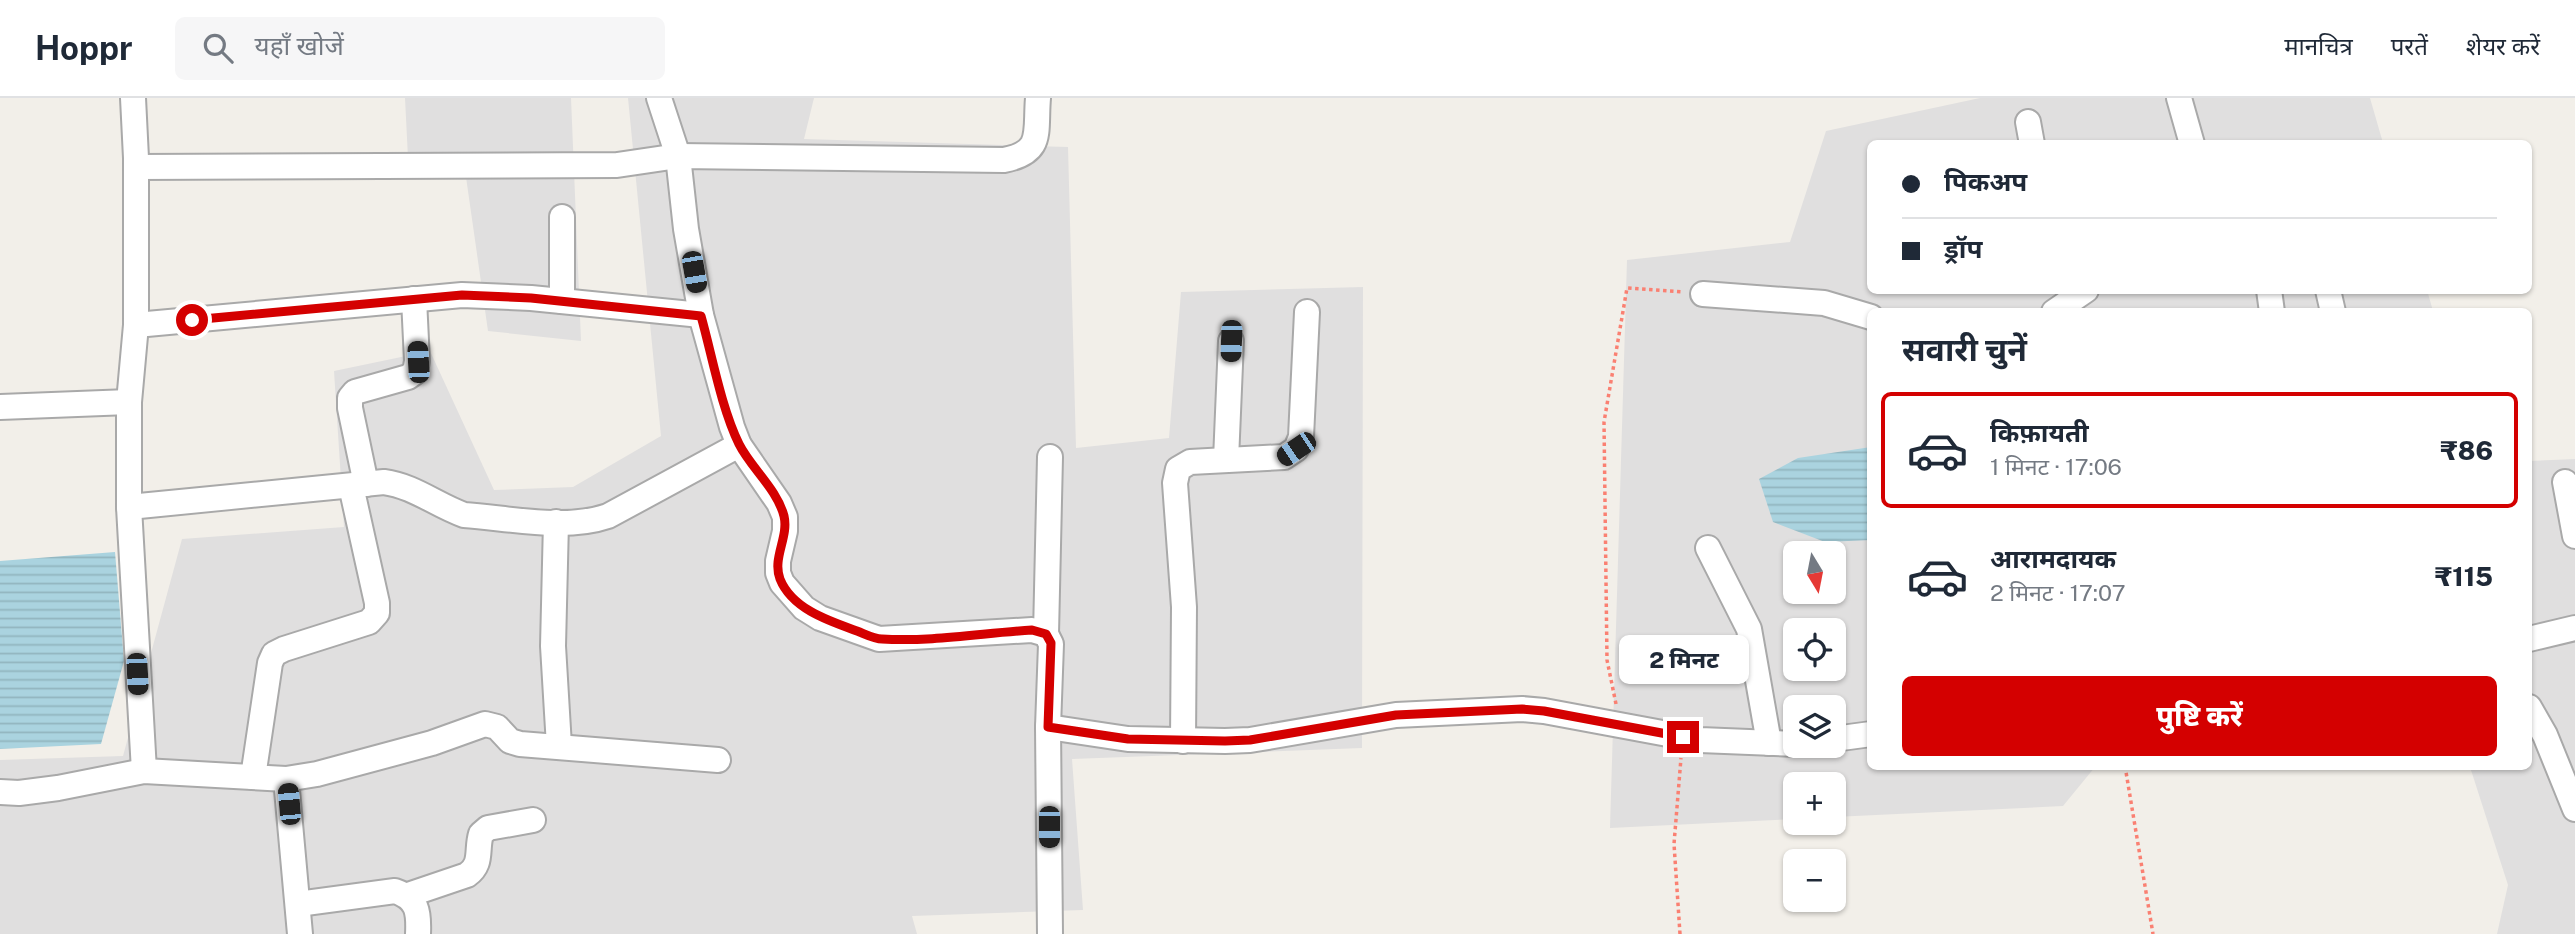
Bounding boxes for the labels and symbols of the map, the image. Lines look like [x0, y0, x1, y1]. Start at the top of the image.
car [681, 249, 708, 295]
route start [176, 304, 208, 336]
car [1220, 320, 1243, 362]
car [407, 340, 430, 384]
car [1273, 429, 1320, 469]
north arrow [1783, 541, 1846, 604]
callout: 2 मिनट [1618, 636, 1748, 684]
car [126, 652, 149, 696]
route end [1667, 721, 1699, 753]
car [277, 782, 302, 826]
car [1039, 806, 1060, 848]

